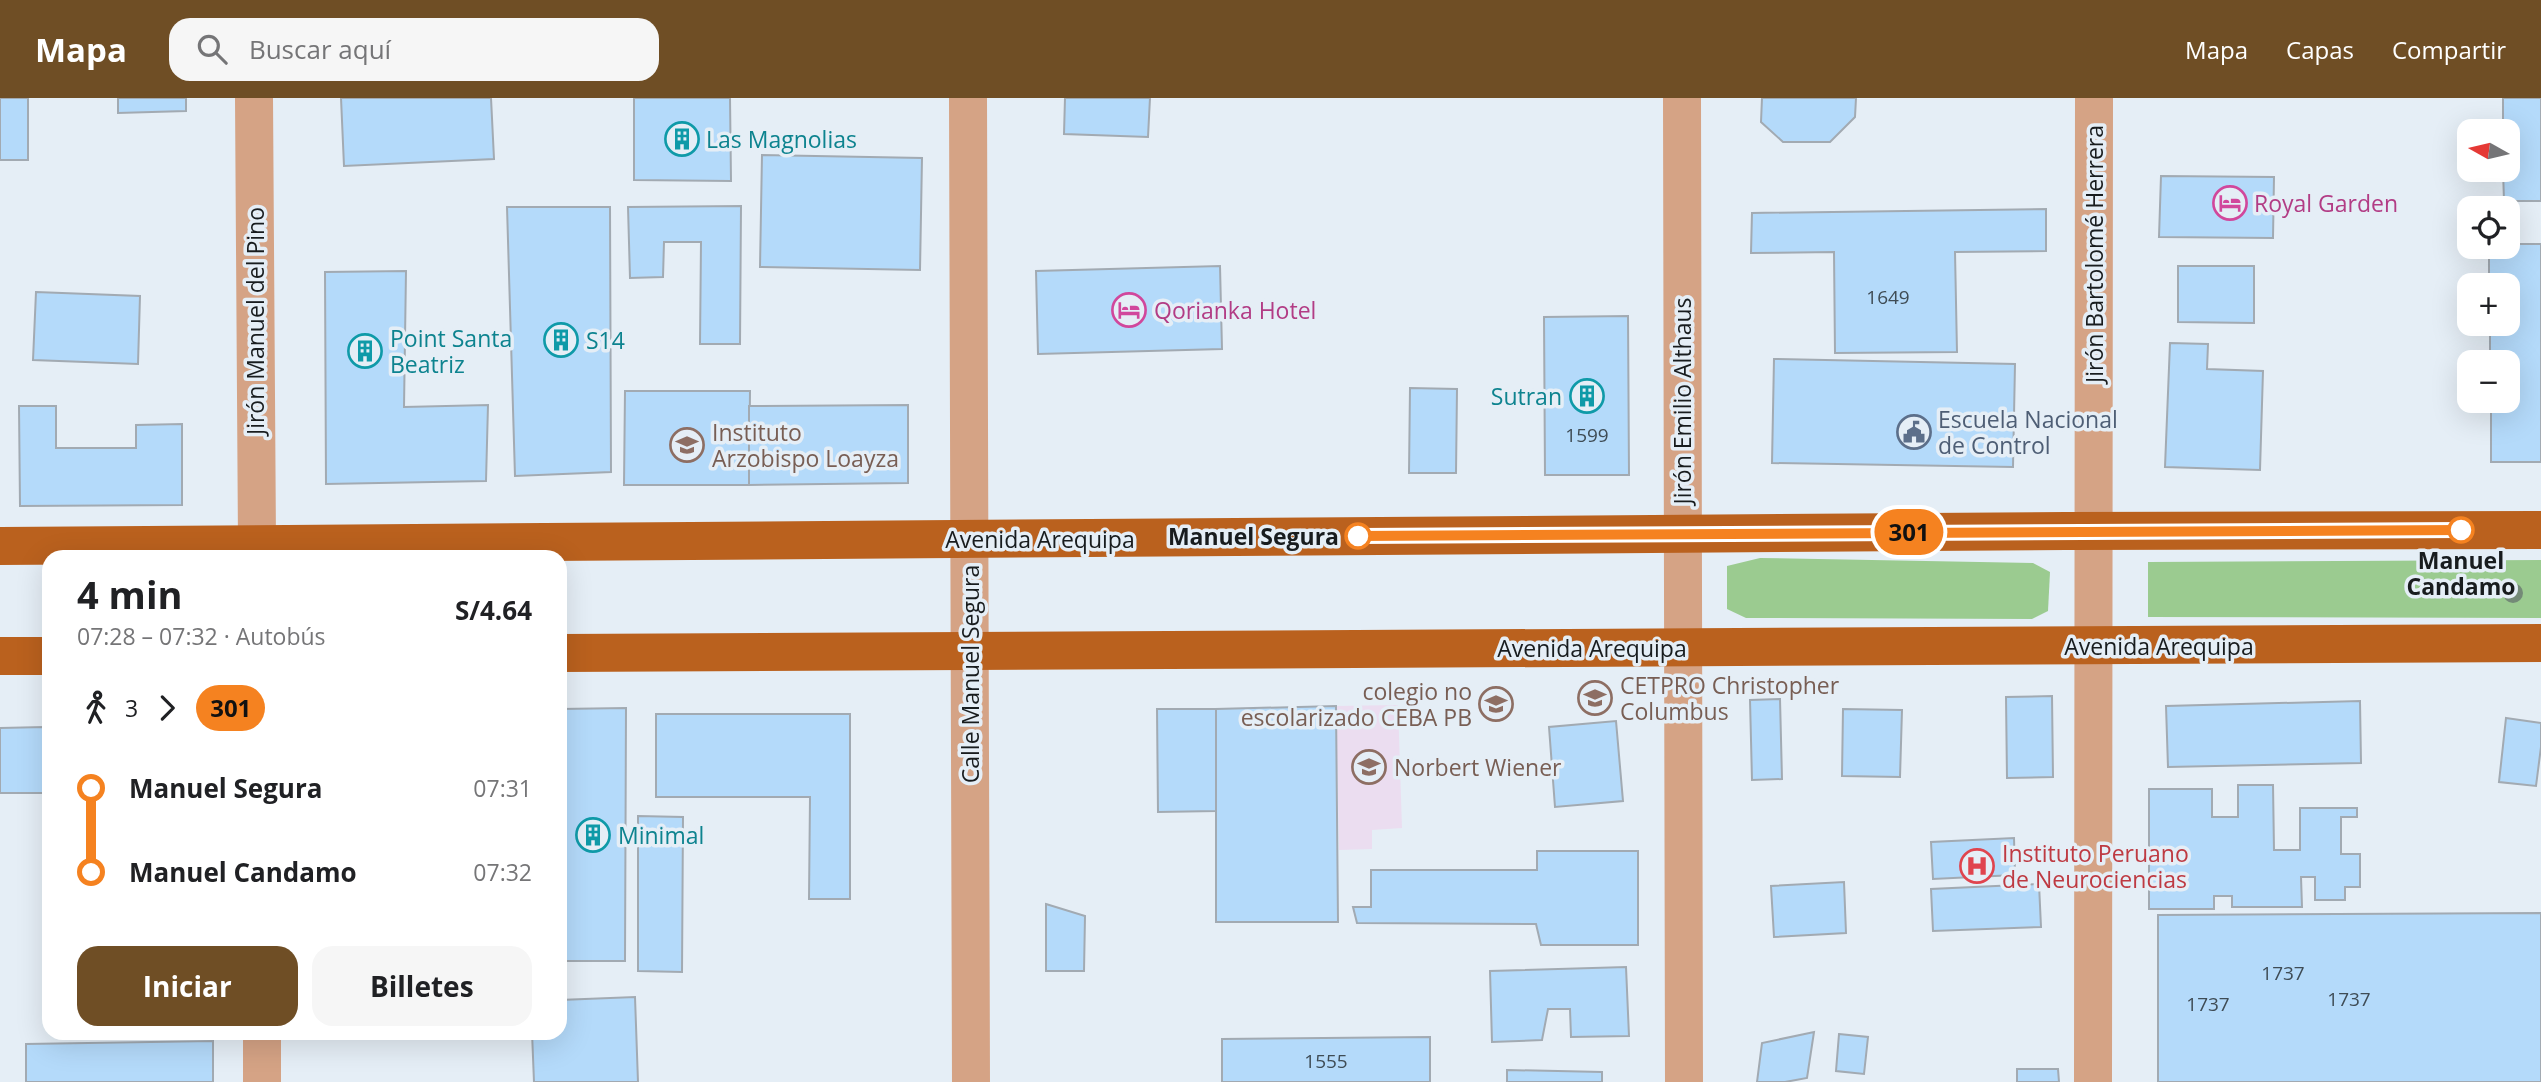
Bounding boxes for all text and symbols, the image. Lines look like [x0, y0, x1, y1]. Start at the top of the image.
search box [169, 18, 659, 81]
text: Mapa [35, 27, 127, 72]
icon: search [193, 30, 231, 68]
text: Buscar aquí [249, 31, 391, 67]
text: Mapa [2185, 33, 2248, 66]
text: Capas [2286, 33, 2354, 66]
text: Compartir [2392, 33, 2506, 66]
north arrow [2457, 119, 2520, 182]
map controls [2457, 119, 2520, 413]
building icon: Las Magnolias [663, 120, 701, 158]
place label: Las Magnolias [706, 123, 857, 155]
street label: Jirón Bartolomé Herrera [2078, 125, 2110, 385]
hotel icon: Royal Garden [2211, 184, 2249, 222]
place label: Royal Garden [2254, 187, 2398, 219]
button: locate [2457, 196, 2520, 259]
street label: Jirón Manuel del Pino [239, 207, 271, 437]
button: + [2457, 273, 2520, 336]
house number: 1649 [1866, 284, 1910, 310]
hotel icon: Qorianka Hotel [1110, 291, 1148, 329]
place label: Qorianka Hotel [1154, 294, 1316, 326]
street label: Jirón Emilio Althaus [1666, 297, 1698, 507]
building icon: S14 [542, 321, 580, 359]
place label: Point Santa Beatriz [390, 322, 512, 380]
place label: S14 [586, 324, 625, 356]
building icon: Point Santa Beatriz [346, 332, 384, 370]
button: − [2457, 350, 2520, 413]
building icon: Sutran [1568, 377, 1606, 415]
place label: Sutran [1491, 380, 1562, 412]
place label: Escuela Nacional de Control [1938, 403, 2118, 461]
public building icon: Escuela Nacional de Control [1895, 413, 1933, 451]
place label: Instituto Arzobispo Loayza [712, 416, 899, 474]
house number: 1599 [1565, 422, 1609, 448]
school or university icon: Instituto Arzobispo Loayza [668, 426, 706, 464]
line badge: 301 [1869, 509, 1949, 555]
text: 301 [1888, 515, 1930, 548]
marker: Manuel Candamo [2448, 517, 2474, 543]
place label: Manuel Segura [1168, 520, 1339, 552]
street label: Avenida Arequipa [945, 523, 1135, 555]
marker: Manuel Segura [1345, 523, 1371, 549]
place label: Manuel Candamo [2407, 544, 2515, 602]
street label: Calle Manuel Segura [954, 565, 986, 783]
text: 4 min [77, 568, 182, 620]
text: S/4.64 [455, 592, 532, 628]
text: 07:28 – 07:32 · Autobús [77, 620, 326, 652]
street label: Avenida Arequipa [2064, 630, 2254, 662]
street label: Avenida Arequipa [1497, 632, 1687, 664]
place label: CETPRO Christopher Columbus [1620, 669, 1840, 727]
place label: colegio no escolarizado CEBA PB [1241, 675, 1472, 733]
school or university icon: CETPRO Christopher Columbus [1576, 679, 1614, 717]
school or university icon: colegio no escolarizado CEBA PB [1477, 685, 1515, 723]
icon: walk [77, 689, 115, 727]
icon: forward [148, 689, 186, 727]
text: 301 [210, 691, 251, 724]
text: 3 [125, 692, 138, 724]
school or university icon: Norbert Wiener [1350, 748, 1388, 786]
place label: Norbert Wiener [1394, 751, 1562, 783]
text: Manuel Segura [129, 770, 322, 806]
text: 07:31 [473, 772, 532, 804]
building icon: Minimal [574, 816, 612, 854]
place label: Minimal [618, 819, 704, 851]
place label: Instituto Peruano de Neurociencias [2002, 837, 2189, 895]
hospital icon: Instituto Peruano de Neurociencias [1958, 847, 1996, 885]
text: Manuel Candamo [129, 854, 357, 890]
text: 07:32 [473, 856, 532, 888]
button: Iniciar [77, 946, 298, 1026]
button: Billetes [312, 946, 532, 1026]
house number: 1737 [2261, 960, 2305, 986]
house number: 1737 [2327, 986, 2371, 1012]
house number: 1737 [2186, 991, 2230, 1017]
house number: 1555 [1304, 1048, 1348, 1074]

